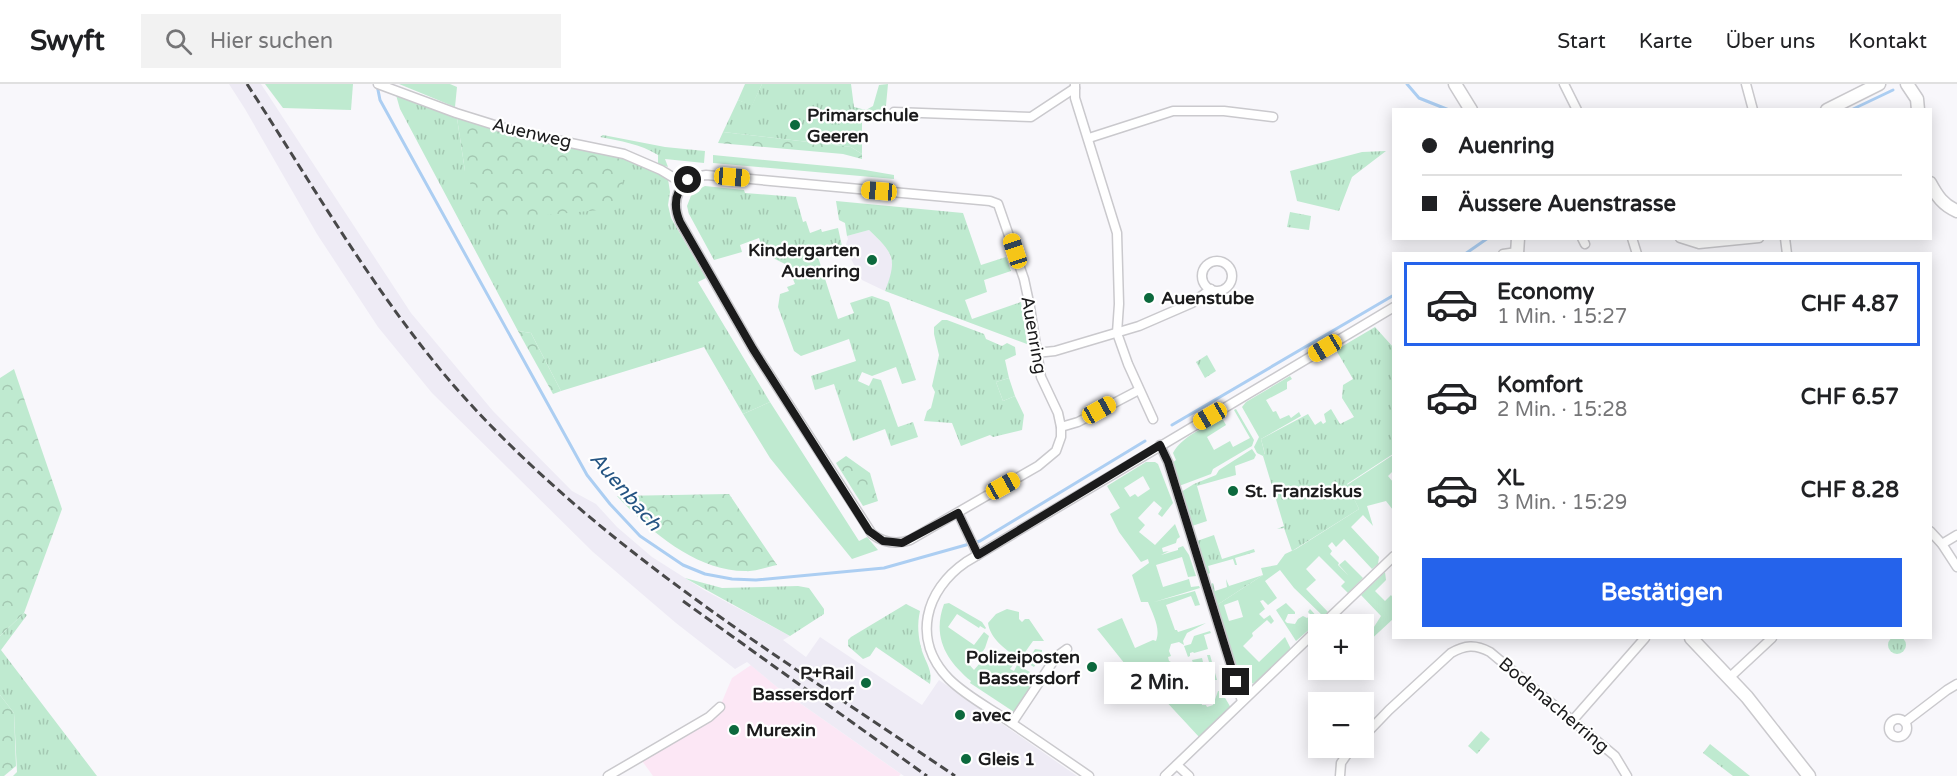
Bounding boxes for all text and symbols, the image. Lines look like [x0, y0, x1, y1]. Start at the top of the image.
search box [141, 14, 561, 68]
text: Swyft [30, 24, 105, 58]
icon: search [162, 25, 195, 58]
text: Hier suchen [210, 28, 333, 54]
text: Start [1557, 29, 1606, 54]
text: Karte [1639, 29, 1692, 54]
text: Über uns [1725, 29, 1815, 54]
text: Kontakt [1848, 29, 1927, 54]
place label: Primarschule Geeren [807, 104, 919, 147]
street label: Auenweg [490, 113, 574, 153]
marker: Primarschule Geeren [788, 118, 802, 132]
text: Auenring [1458, 133, 1555, 159]
route start [674, 166, 701, 193]
car [713, 166, 751, 188]
car [860, 180, 898, 202]
text: Äussere Auenstrasse [1458, 191, 1676, 217]
car [1001, 231, 1029, 271]
place label: Kindergarten Auenring [748, 239, 860, 282]
marker: Kindergarten Auenring [865, 253, 879, 267]
icon: car [1425, 277, 1479, 331]
text: Economy [1497, 279, 1594, 305]
place label: Auenstube [1161, 287, 1254, 309]
marker: Auenstube [1142, 291, 1156, 305]
text: CHF 4.87 [1801, 291, 1899, 317]
street label: Auenring [1016, 294, 1052, 376]
text: 1 Min. · 15:27 [1497, 305, 1627, 329]
car [1305, 331, 1345, 365]
icon: car [1425, 370, 1479, 424]
text: Komfort [1497, 372, 1583, 398]
text: CHF 6.57 [1801, 384, 1899, 410]
car [1079, 393, 1119, 427]
text: 2 Min. · 15:28 [1497, 398, 1627, 422]
car [1190, 399, 1230, 433]
water label: Auenbach [584, 447, 667, 537]
icon: car [1425, 463, 1479, 517]
text: XL [1497, 465, 1524, 491]
car [983, 469, 1023, 503]
text: CHF 8.28 [1801, 477, 1899, 503]
place label: St. Franziskus [1245, 480, 1362, 502]
marker: St. Franziskus [1226, 484, 1240, 498]
text: 3 Min. · 15:29 [1497, 491, 1627, 515]
button: Bestätigen [1422, 558, 1902, 627]
map controls [1308, 614, 1374, 758]
button: + [1308, 614, 1374, 680]
place label: Polizeiposten Bassersdorf [966, 646, 1081, 689]
street label: Bodenacherring [1494, 652, 1614, 758]
marker: Polizeiposten Bassersdorf [1085, 660, 1099, 674]
callout: 2 Min. [1104, 661, 1215, 703]
place label: P+Rail Bassersdorf [752, 662, 855, 705]
route end [1222, 668, 1249, 695]
text: 2 Min. [1130, 671, 1189, 695]
marker: P+Rail Bassersdorf [859, 676, 873, 690]
button: − [1308, 692, 1374, 758]
place label: avec [972, 704, 1012, 726]
marker: avec [953, 708, 967, 722]
place label: Murexin [746, 719, 816, 741]
marker: Murexin [727, 723, 741, 737]
place label: Gleis 1 [978, 748, 1035, 770]
marker: Gleis 1 [959, 752, 973, 766]

